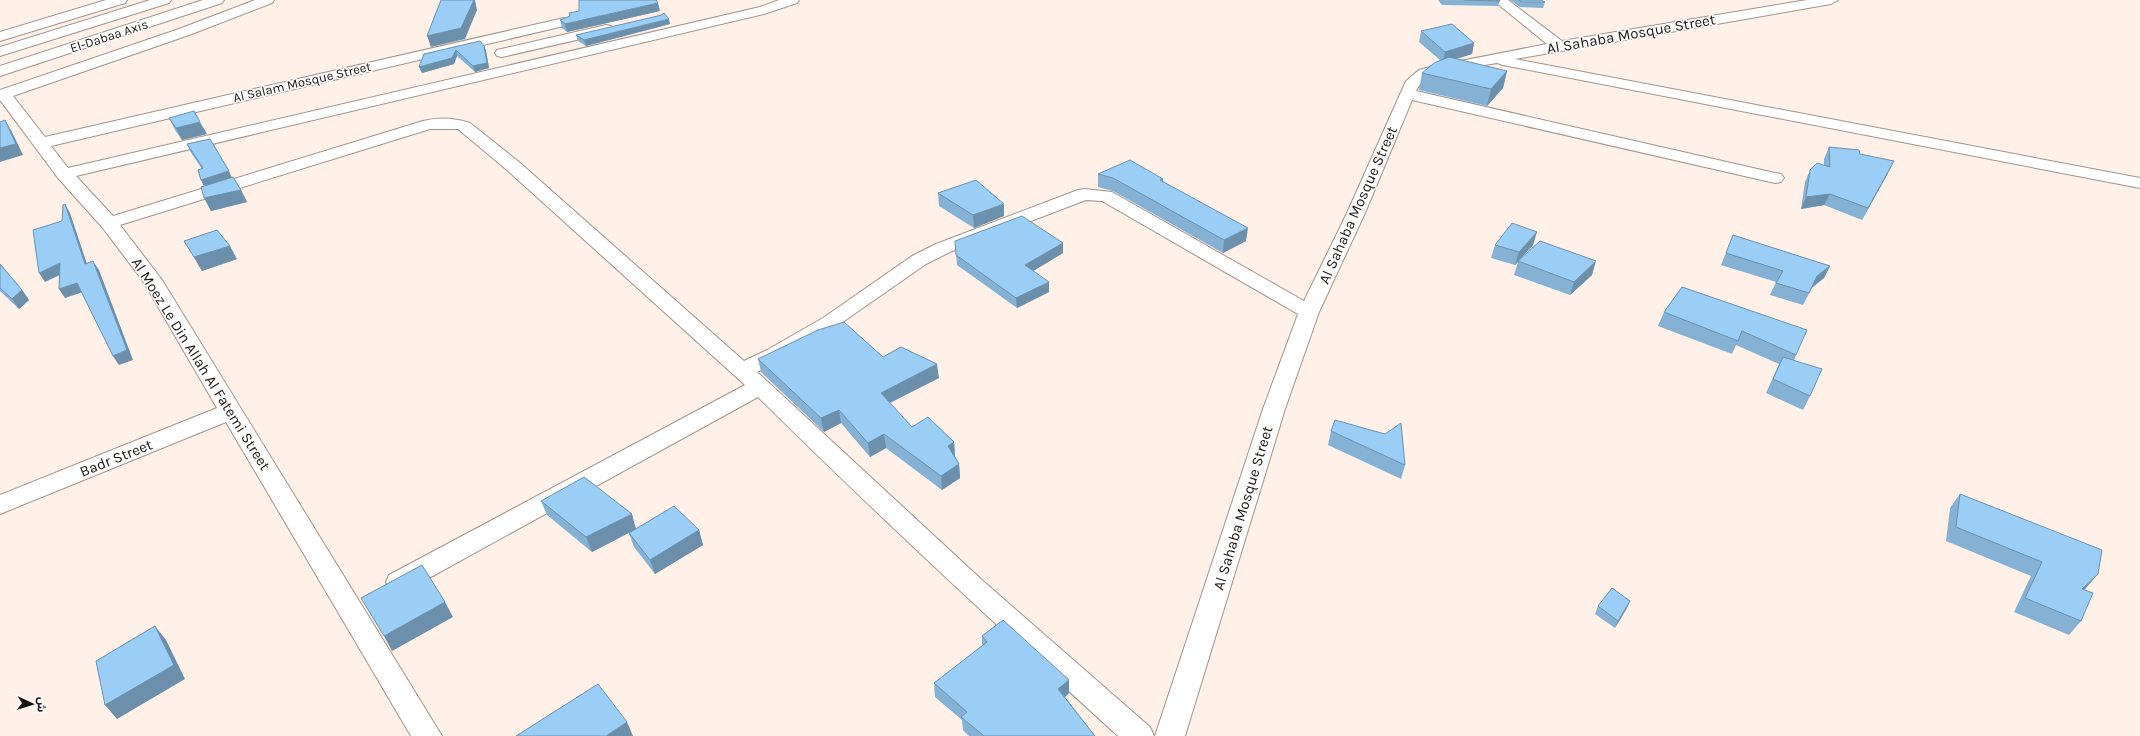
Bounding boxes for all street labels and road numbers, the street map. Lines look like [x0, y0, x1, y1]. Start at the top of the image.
street label: Al Sahaba Mosque Street [1545, 10, 1717, 58]
street label: El-Dabaa Axis [68, 16, 150, 56]
street label: Al Salam Mosque Street [232, 59, 373, 106]
street label: Al Sahaba Mosque Street [1315, 123, 1401, 287]
street label: Al Moez Le Din Allah Al Fatemi Street [128, 254, 274, 474]
street label: Al Sahaba Mosque Street [1209, 423, 1277, 592]
street label: Badr Street [77, 435, 155, 481]

